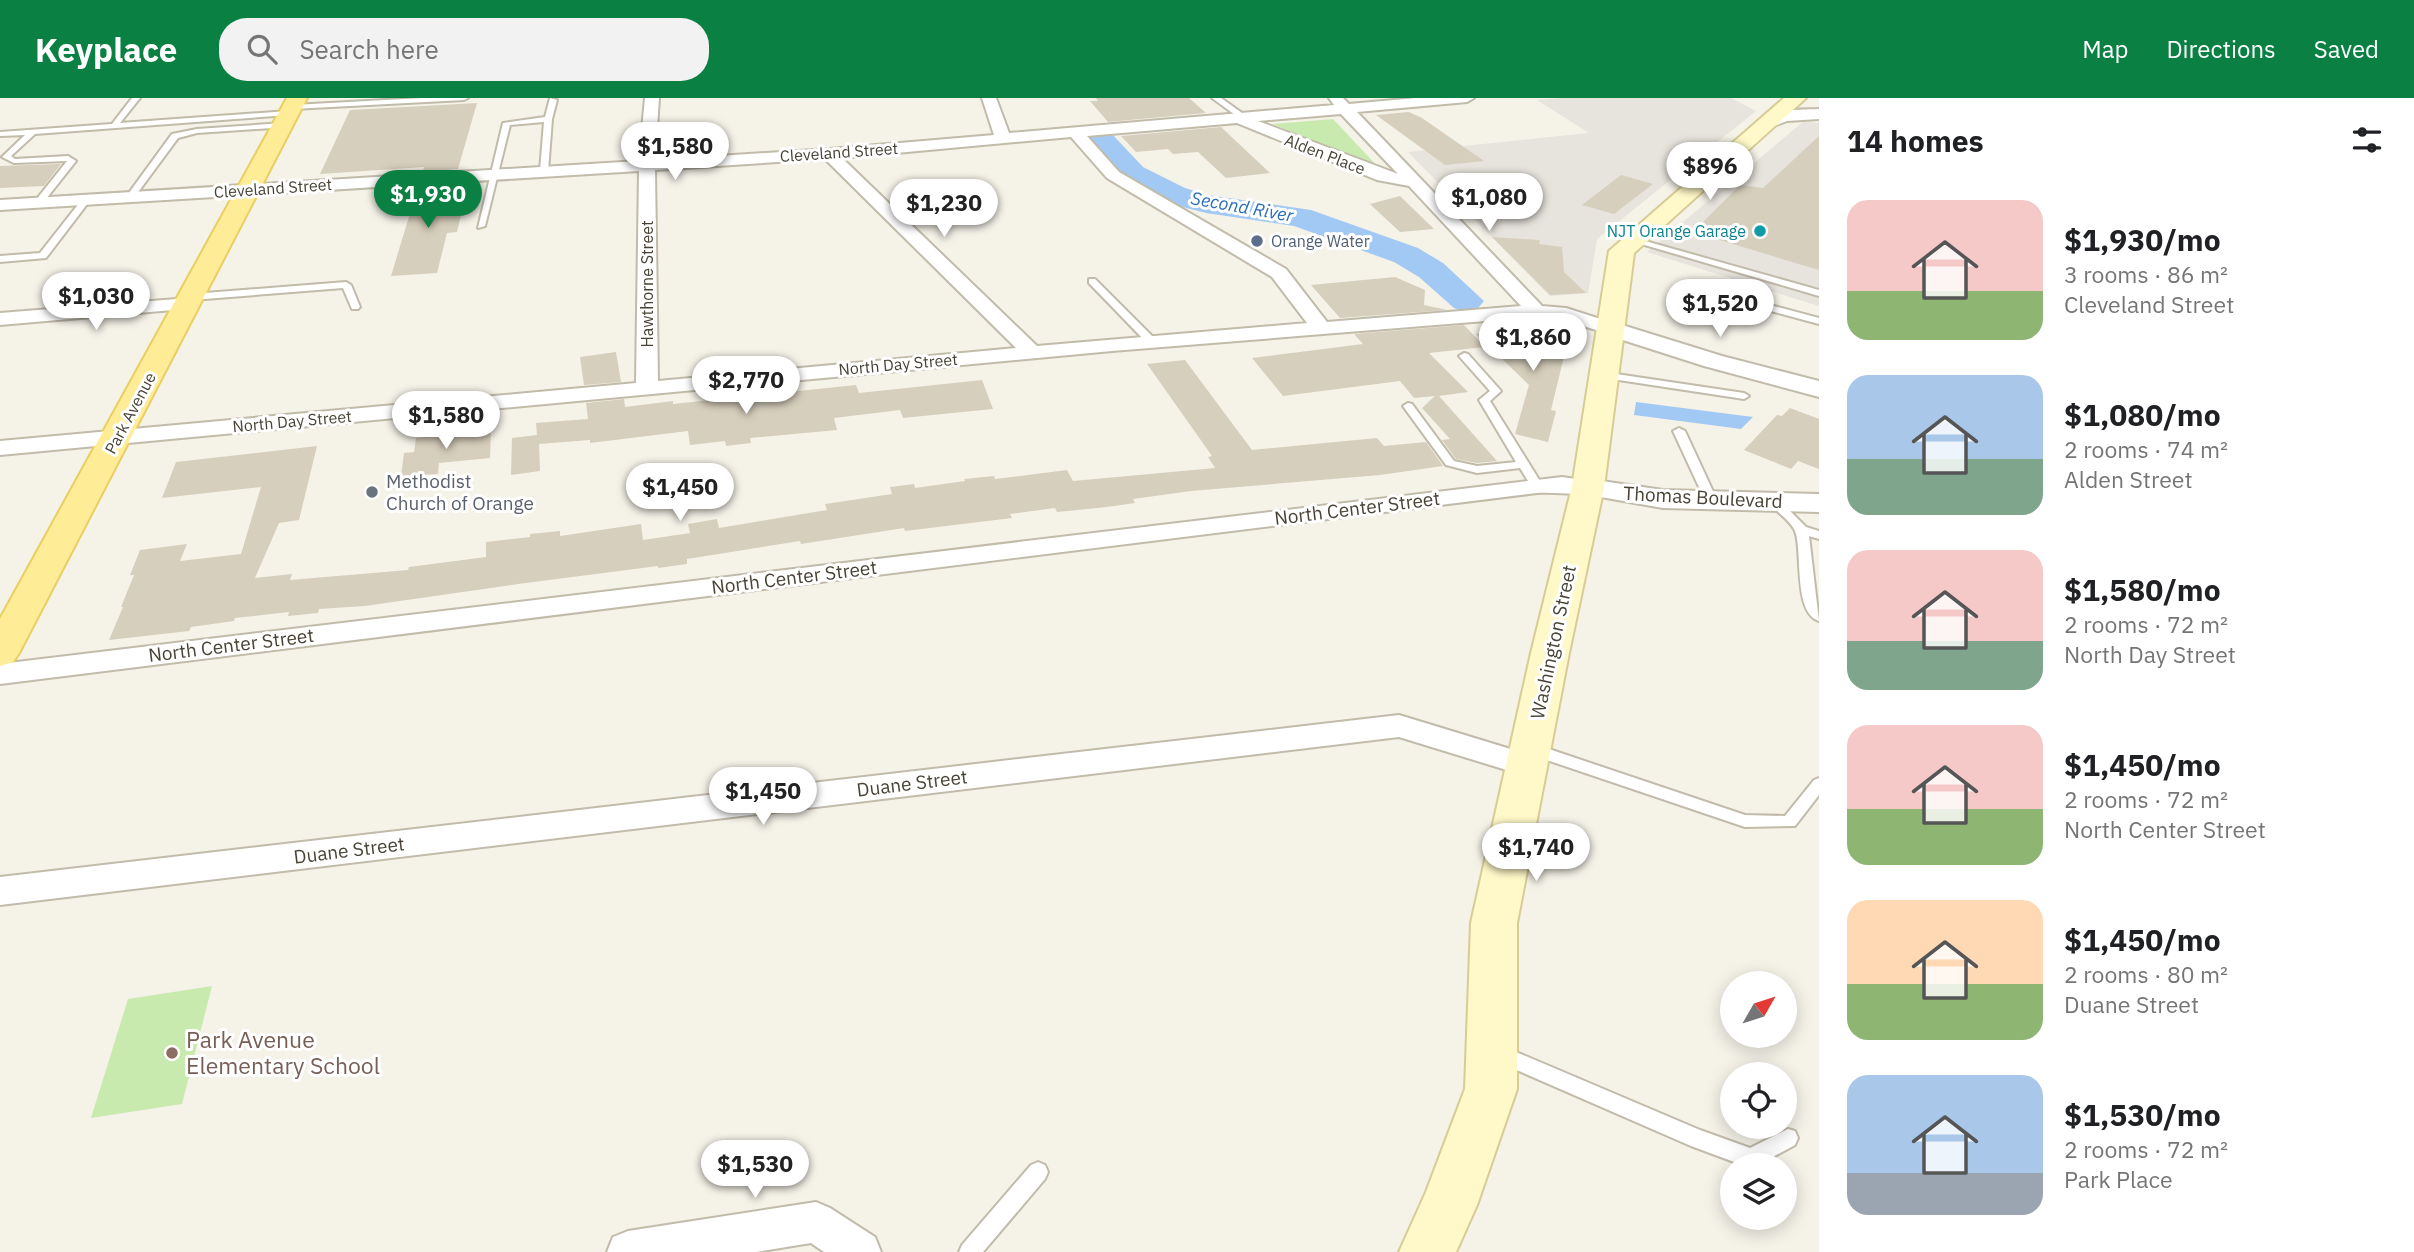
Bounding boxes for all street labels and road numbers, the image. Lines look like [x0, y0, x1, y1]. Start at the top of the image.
street label: Alden Place [1282, 129, 1368, 179]
street label: Cleveland Street [779, 138, 899, 166]
street label: Cleveland Street [213, 174, 333, 202]
street label: Hawthorne Street [637, 220, 657, 348]
street label: North Day Street [838, 349, 958, 379]
street label: Park Avenue [100, 369, 160, 457]
street label: North Day Street [232, 406, 352, 436]
street label: Thomas Boulevard [1623, 481, 1783, 513]
street label: North Center Street [1273, 486, 1441, 530]
street label: North Center Street [710, 555, 878, 599]
street label: Washington Street [1525, 563, 1581, 721]
street label: North Center Street [147, 623, 315, 667]
street label: Duane Street [855, 764, 969, 802]
street label: Duane Street [292, 831, 406, 869]

